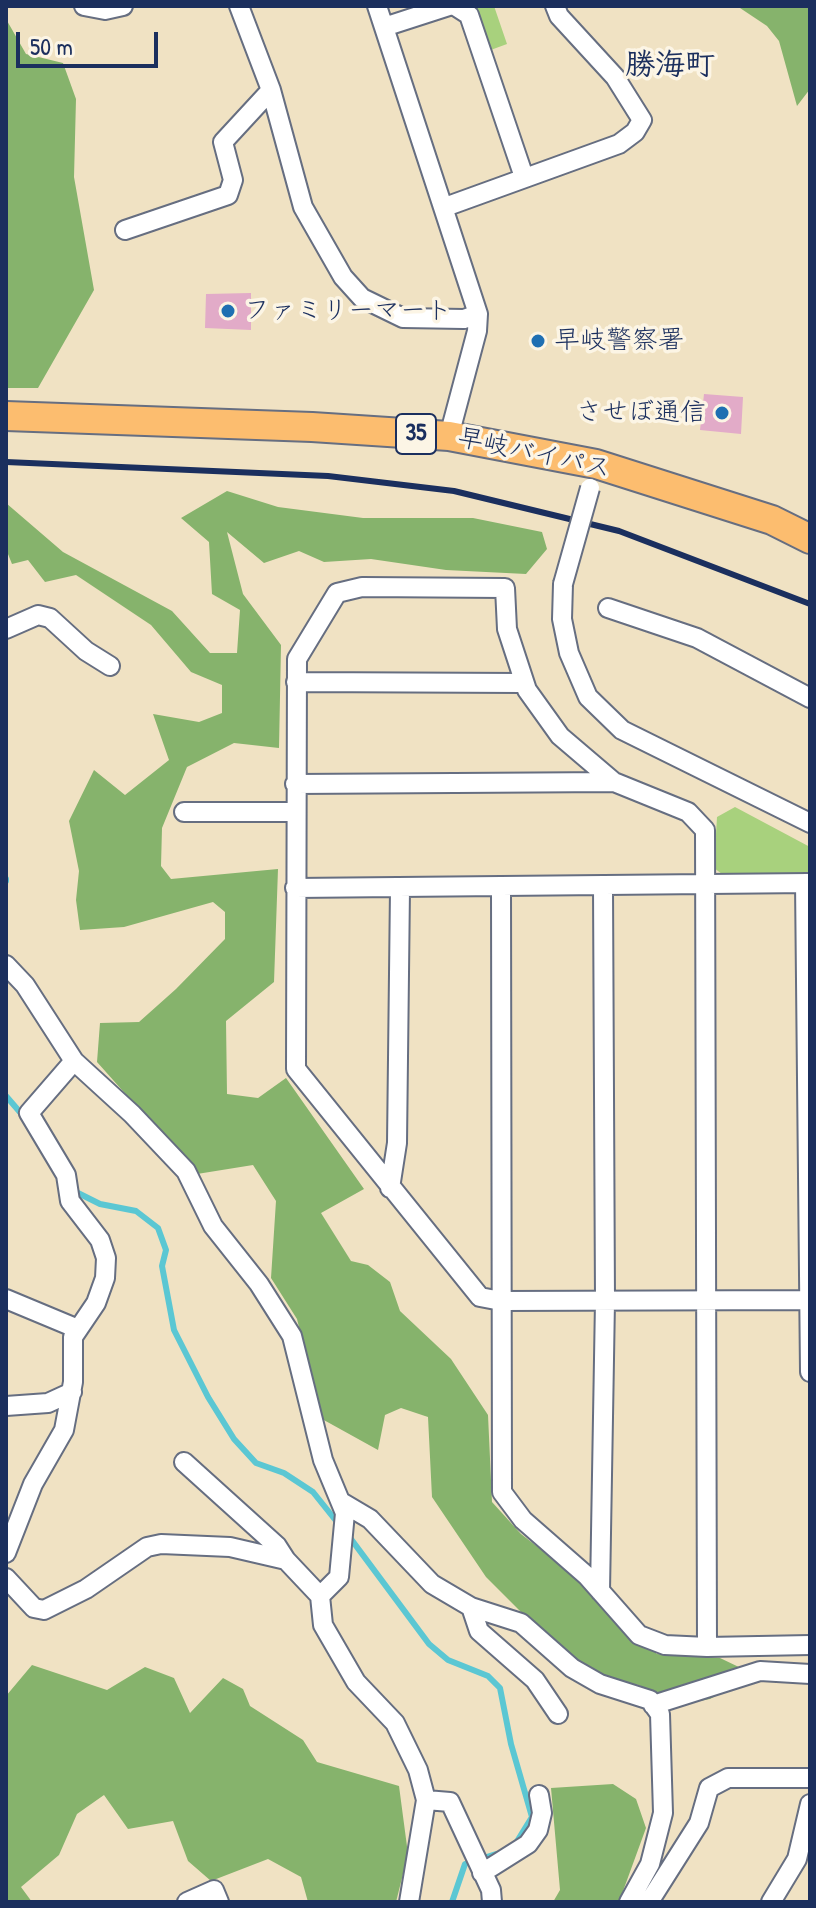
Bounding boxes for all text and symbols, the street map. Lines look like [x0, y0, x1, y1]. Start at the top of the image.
scale bar [20, 16, 162, 66]
text: 50 m [30, 30, 73, 62]
district label: 勝海町 [625, 48, 715, 84]
place label: ファミリーマート [244, 295, 452, 327]
marker: ファミリーマート [219, 302, 237, 320]
place label: 早岐警察署 [554, 325, 684, 357]
marker: 早岐警察署 [529, 332, 547, 350]
place label: させぼ通信 [576, 397, 706, 429]
marker: させぼ通信 [713, 404, 731, 422]
road number: 35 [396, 414, 436, 454]
street label: 早岐バイパス [454, 423, 614, 485]

